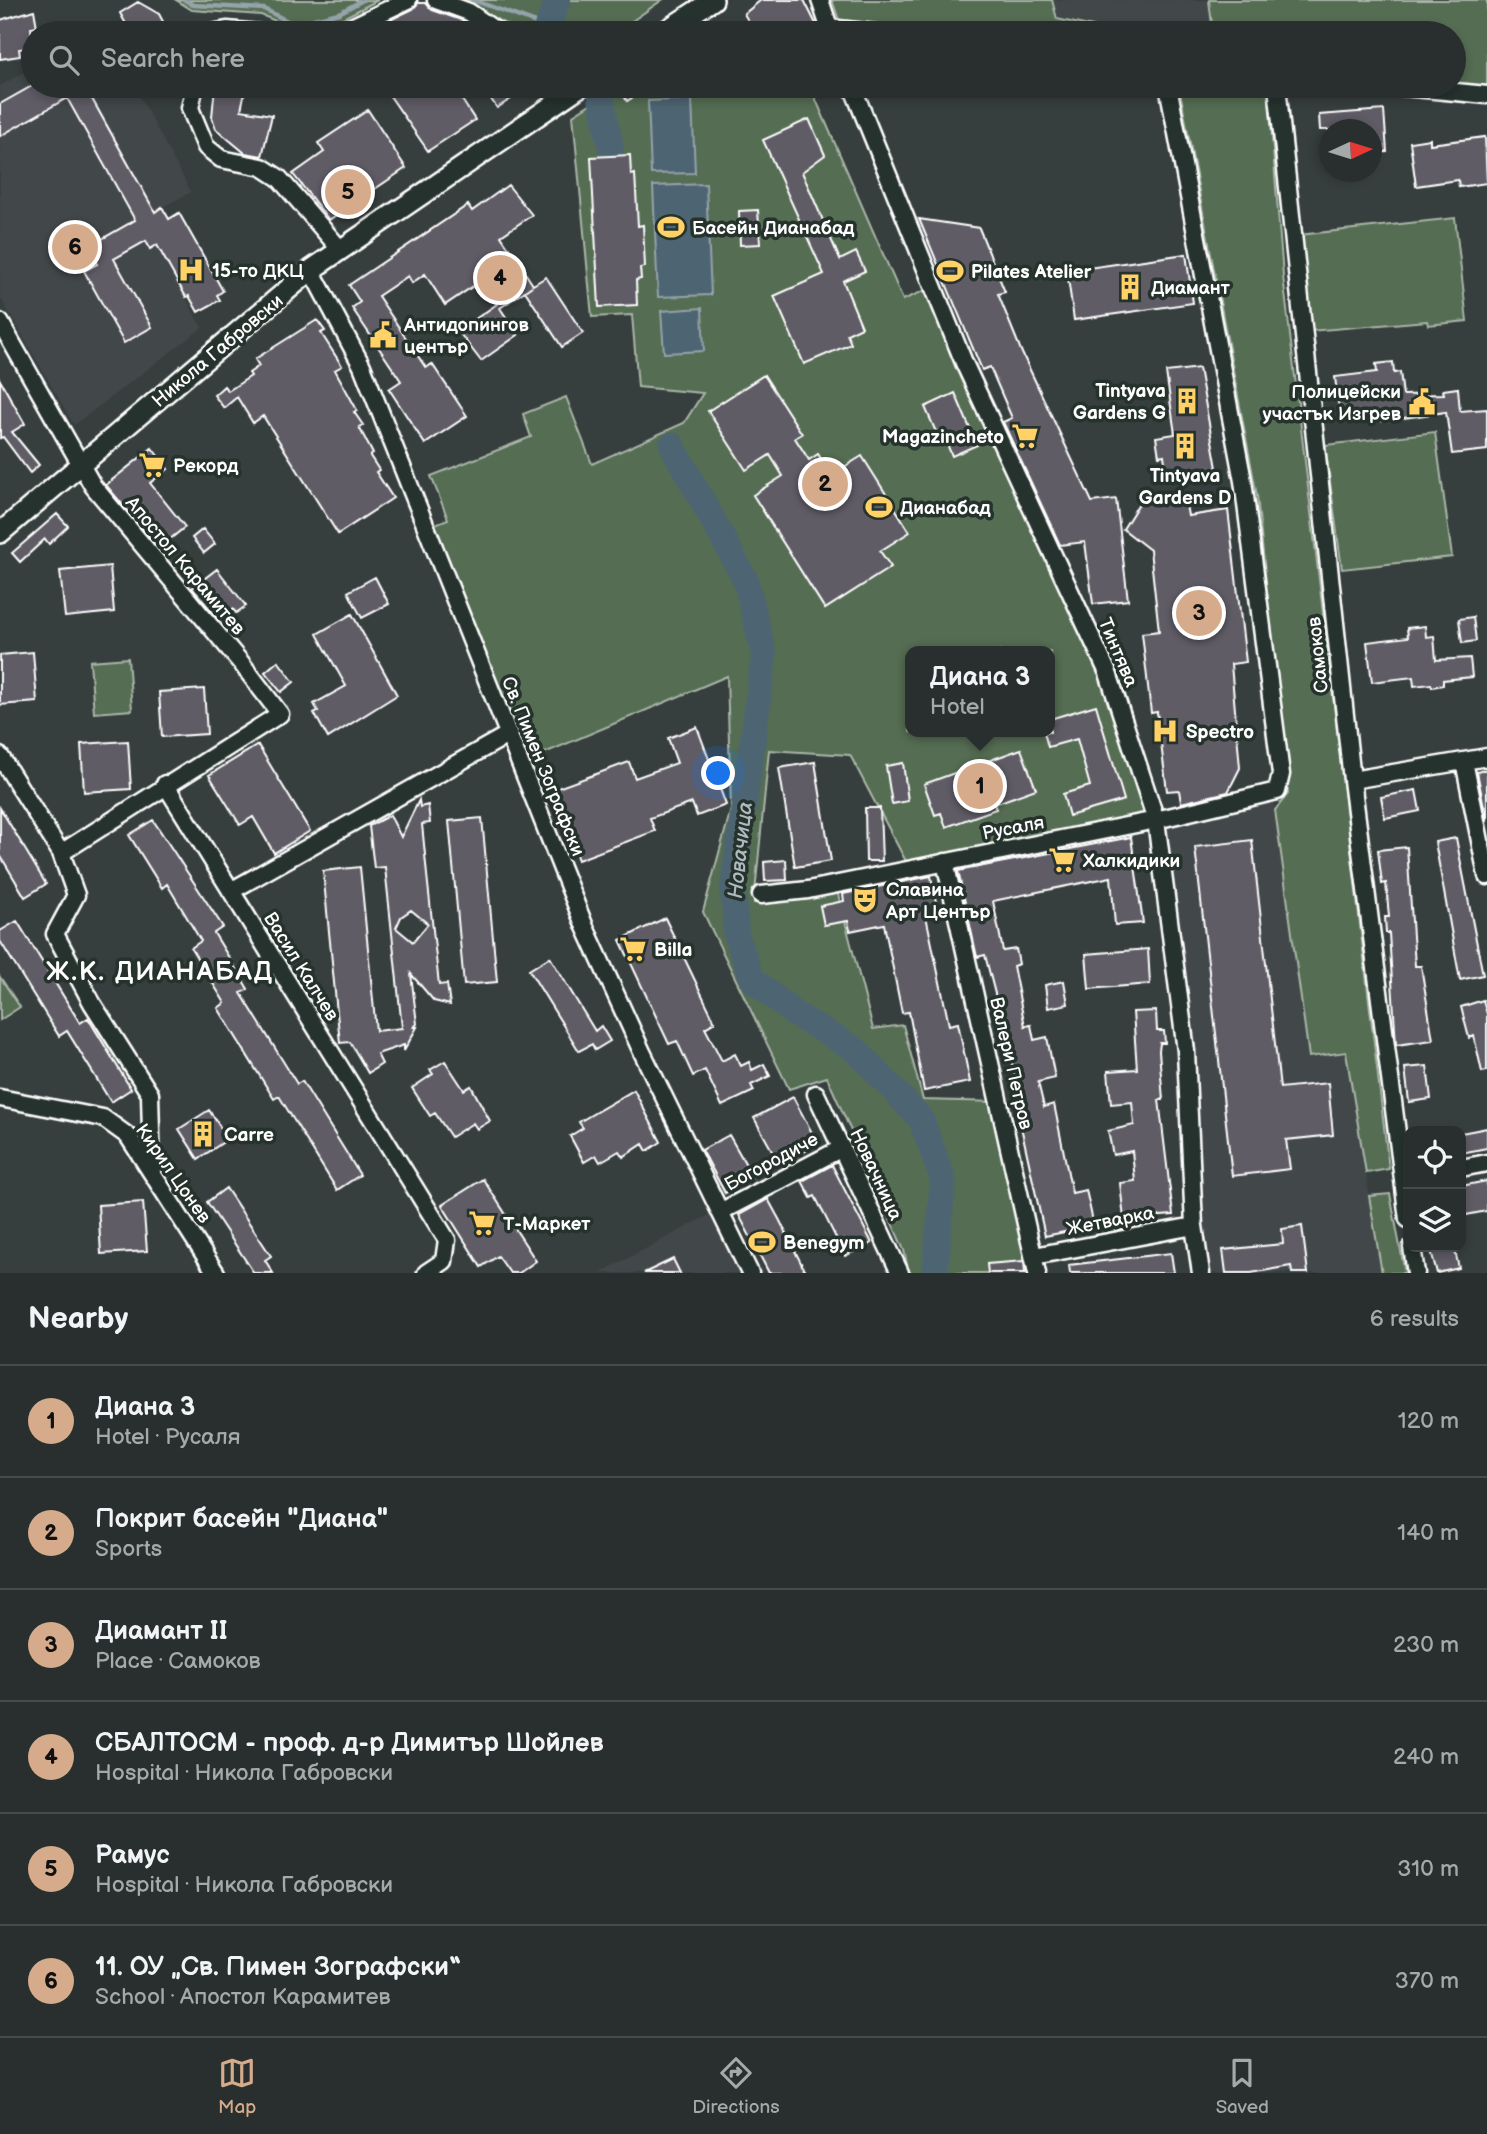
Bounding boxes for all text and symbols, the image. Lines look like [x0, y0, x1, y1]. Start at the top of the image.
search box [21, 21, 1466, 98]
icon: search [45, 41, 83, 79]
text: Search here [101, 44, 245, 75]
north arrow [1319, 119, 1382, 182]
pin: 5 [325, 166, 371, 218]
sports icon: Басейн Дианабад [656, 212, 686, 242]
place label: Басейн Дианабад [692, 217, 855, 240]
pin: 6 [52, 221, 98, 273]
pin: 4 [477, 252, 523, 304]
hospital icon: 15-то ДКЦ [176, 255, 206, 285]
sports icon: Pilates Atelier [935, 256, 965, 286]
place label: 15-то ДКЦ [212, 260, 304, 283]
place label: Pilates Atelier [971, 261, 1092, 284]
building icon: Диамант [1115, 272, 1145, 302]
place label: Диамант [1151, 277, 1230, 300]
street label: Никола Габровски [148, 290, 288, 413]
place label: Антидопингов център [403, 314, 530, 359]
public building icon: Антидопингов център [368, 320, 398, 350]
place label: Tintyava Gardens G [1073, 380, 1166, 425]
place label: Полицейски участък Изгрев [1263, 381, 1402, 426]
building icon: Tintyava Gardens G [1172, 386, 1202, 416]
public building icon: Полицейски участък Изгрев [1407, 387, 1437, 417]
supermarket icon: Magazincheto [1010, 421, 1040, 451]
place label: Magazincheto [882, 426, 1004, 449]
building icon: Tintyava Gardens D [1170, 431, 1200, 461]
supermarket icon: Рекорд [137, 450, 167, 480]
place label: Рекорд [173, 455, 239, 478]
pin: 2 [802, 458, 848, 510]
place label: Tintyava Gardens D [1139, 465, 1231, 510]
street label: Апостол Карамитев [120, 491, 250, 640]
sports icon: Дианабад [864, 492, 894, 522]
place label: Дианабад [900, 497, 991, 520]
pin: 3 [1176, 587, 1222, 639]
street label: Тинтява [1093, 615, 1142, 691]
street label: Самоков [1303, 616, 1334, 694]
popup [905, 646, 1055, 737]
text: Диана 3 [930, 662, 1030, 693]
street label: Св. Пимен Зографски [496, 673, 589, 860]
text: Hotel [930, 693, 985, 721]
hospital icon: Spectro [1150, 716, 1180, 746]
place label: Spectro [1186, 721, 1254, 744]
your location [701, 756, 735, 790]
pin: 1 [957, 760, 1003, 812]
water label: Новачица [723, 800, 758, 900]
street label: Русаля [980, 811, 1046, 846]
supermarket icon: Халкидики [1047, 845, 1077, 875]
place label: Халкидики [1082, 850, 1180, 873]
place label: Славина Арт Център [885, 879, 991, 924]
theatre icon: Славина Арт Център [850, 885, 880, 915]
street label: Васил Калчев [258, 908, 343, 1025]
supermarket icon: Billa [618, 934, 648, 964]
place label: Billa [654, 939, 693, 962]
district label: Ж.К. ДИАНАБАД [46, 957, 274, 988]
street label: Валери Петров [984, 995, 1037, 1132]
building icon: Carre [188, 1119, 218, 1149]
street label: Кирил Цонев [130, 1120, 215, 1228]
place label: Carre [224, 1124, 274, 1147]
street label: Новачница [844, 1125, 907, 1224]
map controls [1403, 1126, 1466, 1252]
button: locate [1403, 1126, 1466, 1189]
street label: Богородиче [721, 1128, 823, 1197]
button: layers [1403, 1189, 1466, 1252]
street label: Жетварка [1064, 1202, 1156, 1241]
supermarket icon: Т-Маркет [467, 1208, 497, 1238]
place label: Т-Маркет [503, 1213, 590, 1236]
sports icon: Benegym [747, 1227, 777, 1257]
place label: Benegym [783, 1232, 865, 1255]
text: Nearby [28, 1301, 128, 1337]
text: 6 results [1370, 1305, 1459, 1333]
text: Диана 3 [95, 1392, 195, 1423]
text: 1 [46, 1407, 56, 1435]
text: 120 m [1398, 1407, 1459, 1435]
text: Hotel · Русаля [95, 1423, 241, 1451]
text: Покрит басейн "Диана" [95, 1504, 388, 1535]
text: 2 [44, 1519, 58, 1547]
text: 140 m [1397, 1519, 1459, 1547]
text: Sports [95, 1535, 162, 1563]
text: Диамант II [95, 1616, 228, 1647]
text: 3 [44, 1631, 58, 1659]
text: 230 m [1393, 1631, 1459, 1659]
text: Place · Самоков [95, 1647, 261, 1675]
text: СБАЛТОСМ - проф. д-р Димитър Шойлев [95, 1728, 604, 1759]
text: 4 [44, 1743, 58, 1771]
text: 240 m [1393, 1743, 1459, 1771]
text: Hospital · Никола Габровски [95, 1759, 393, 1787]
text: Рамус [95, 1840, 170, 1871]
text: 5 [44, 1855, 58, 1883]
text: 310 m [1397, 1855, 1459, 1883]
text: Hospital · Никола Габровски [95, 1871, 393, 1899]
text: 11. ОУ „Св. Пимен Зографски“ [95, 1952, 462, 1983]
text: 6 [44, 1967, 58, 1995]
text: 370 m [1395, 1967, 1459, 1995]
text: School · Апостол Карамитев [95, 1983, 390, 2011]
tab: Map [218, 2054, 256, 2119]
tab: Directions [692, 2054, 780, 2119]
tab: Saved [1216, 2054, 1269, 2119]

